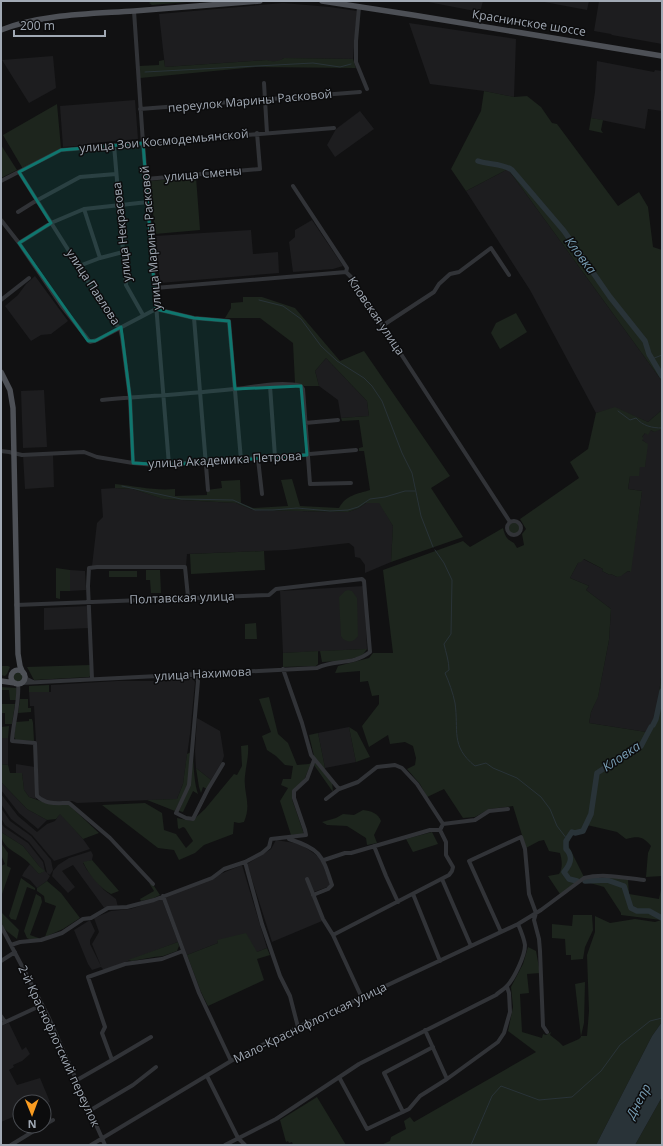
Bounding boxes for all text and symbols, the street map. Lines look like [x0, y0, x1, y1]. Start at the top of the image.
street label: Краснинское шоссе [471, 5, 587, 40]
scale bar [14, 12, 105, 38]
text: 200 m [20, 17, 55, 34]
street label: переулок Марины Расковой [167, 85, 333, 116]
street label: улица Зои Космодемьянской [79, 125, 249, 156]
street label: улица Смены [164, 162, 242, 185]
street label: улица Марины Расковой [136, 165, 165, 311]
street label: улица Некрасова [108, 181, 135, 283]
water label: Кловка [561, 233, 601, 278]
street label: улица Павлова [62, 245, 124, 328]
street label: Кловская улица [344, 273, 409, 358]
street label: улица Академика Петрова [148, 447, 302, 472]
street label: Полтавская улица [129, 587, 235, 608]
street label: улица Нахимова [154, 662, 252, 685]
water label: Кловка [598, 736, 644, 775]
street label: 2-й Краснофлотский переулок [14, 962, 105, 1130]
street label: Мало-Краснофлотская улица [230, 978, 389, 1067]
water label: Днепр [620, 1080, 655, 1124]
north arrow [12, 1094, 52, 1134]
text: N [28, 1117, 37, 1132]

